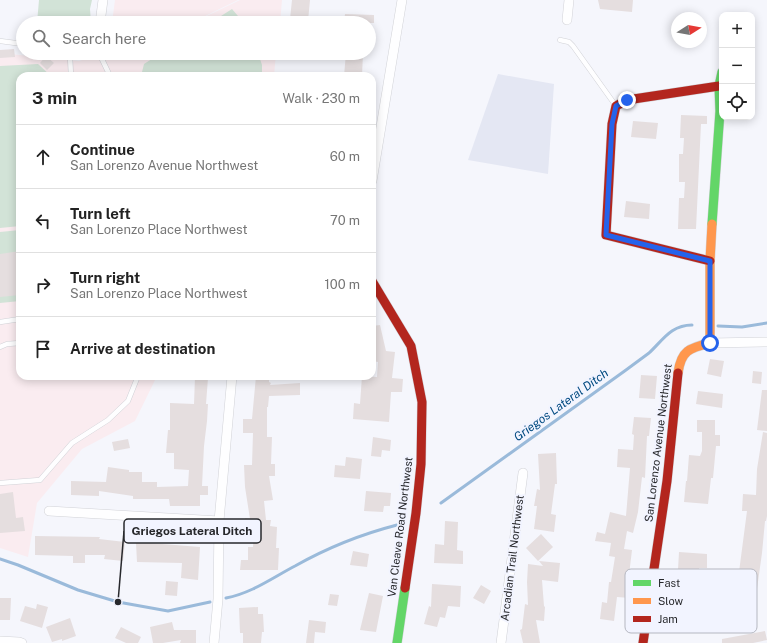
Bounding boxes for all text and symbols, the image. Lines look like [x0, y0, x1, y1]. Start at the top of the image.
north arrow [671, 12, 707, 48]
map controls [719, 12, 755, 120]
button: + [719, 12, 755, 48]
search box [16, 16, 376, 60]
icon: search [30, 27, 52, 49]
text: Search here [62, 30, 146, 47]
button: − [719, 48, 755, 84]
button: locate [719, 84, 755, 120]
text: 3 min [32, 88, 77, 108]
text: Walk · 230 m [282, 91, 360, 106]
route end [618, 91, 636, 109]
text: Continue [70, 141, 135, 158]
icon: ahead [32, 146, 54, 168]
text: 60 m [330, 149, 360, 164]
text: San Lorenzo Avenue Northwest [70, 158, 258, 173]
text: Turn left [70, 205, 131, 222]
icon: left [32, 210, 54, 232]
text: 70 m [330, 213, 360, 228]
text: San Lorenzo Place Northwest [70, 222, 247, 237]
text: Turn right [70, 269, 140, 286]
icon: right [32, 274, 54, 296]
text: 100 m [324, 277, 360, 292]
text: San Lorenzo Place Northwest [70, 286, 247, 301]
route start [701, 334, 719, 352]
icon: arrive [32, 338, 54, 360]
text: Arrive at destination [70, 340, 215, 357]
street label: San Lorenzo Avenue Northwest [642, 363, 674, 523]
water label: Griegos Lateral Ditch [511, 366, 611, 444]
street label: Van Cleave Road Northwest [385, 456, 415, 598]
street label: Arcadian Trail Northwest [498, 494, 526, 622]
callout: Griegos Lateral Ditch [124, 519, 261, 543]
text: Griegos Lateral Ditch [132, 524, 252, 538]
legend [625, 569, 757, 633]
text: Fast [658, 577, 680, 589]
text: Slow [658, 595, 684, 607]
text: Jam [658, 613, 678, 625]

